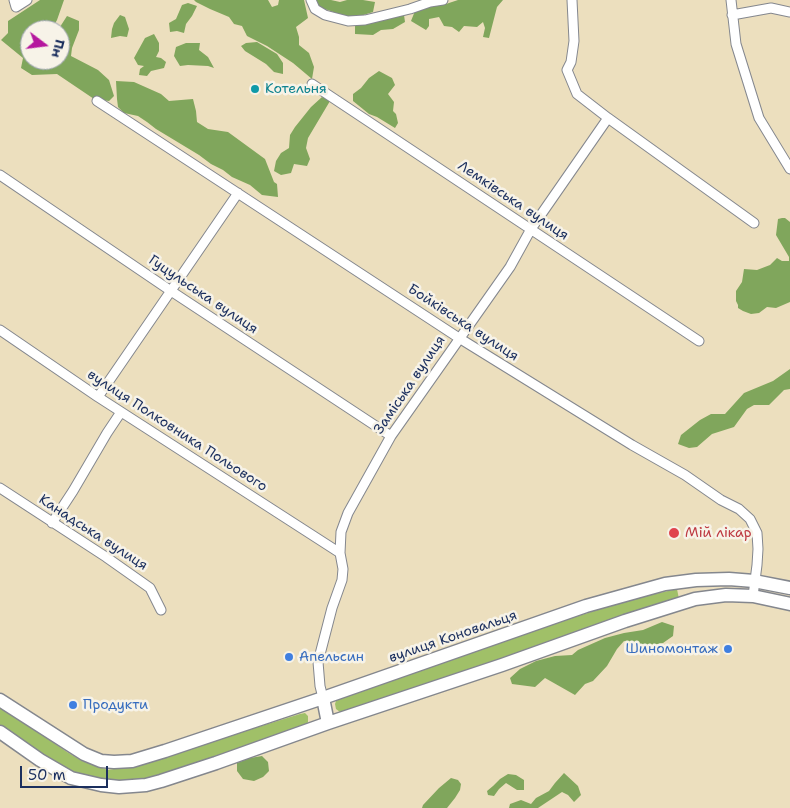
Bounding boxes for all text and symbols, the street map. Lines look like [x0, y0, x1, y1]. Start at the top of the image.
north arrow [20, 20, 70, 70]
text: Пн [47, 37, 70, 60]
place label: Котельня [265, 81, 327, 97]
marker: Котельня [249, 83, 261, 95]
street label: Лемківська вулиця [454, 158, 572, 244]
street label: Гуцульська вулиця [145, 252, 261, 338]
street label: Бойківська вулиця [405, 281, 521, 365]
street label: Заміська вулиця [371, 333, 449, 437]
street label: вулиця Полковника Польового [84, 366, 270, 496]
street label: Канадська вулиця [35, 491, 151, 575]
place label: Мій лікар [685, 525, 752, 541]
marker: Мій лікар [667, 526, 681, 540]
street label: вулиця Коновальця [387, 607, 519, 667]
place label: Шиномонтаж [626, 641, 718, 657]
marker: Шиномонтаж [722, 643, 734, 655]
place label: Апельсин [299, 649, 364, 665]
marker: Апельсин [283, 651, 295, 663]
place label: Продукти [83, 697, 148, 713]
marker: Продукти [67, 699, 79, 711]
scale bar [22, 756, 110, 788]
text: 50 m [28, 765, 66, 785]

